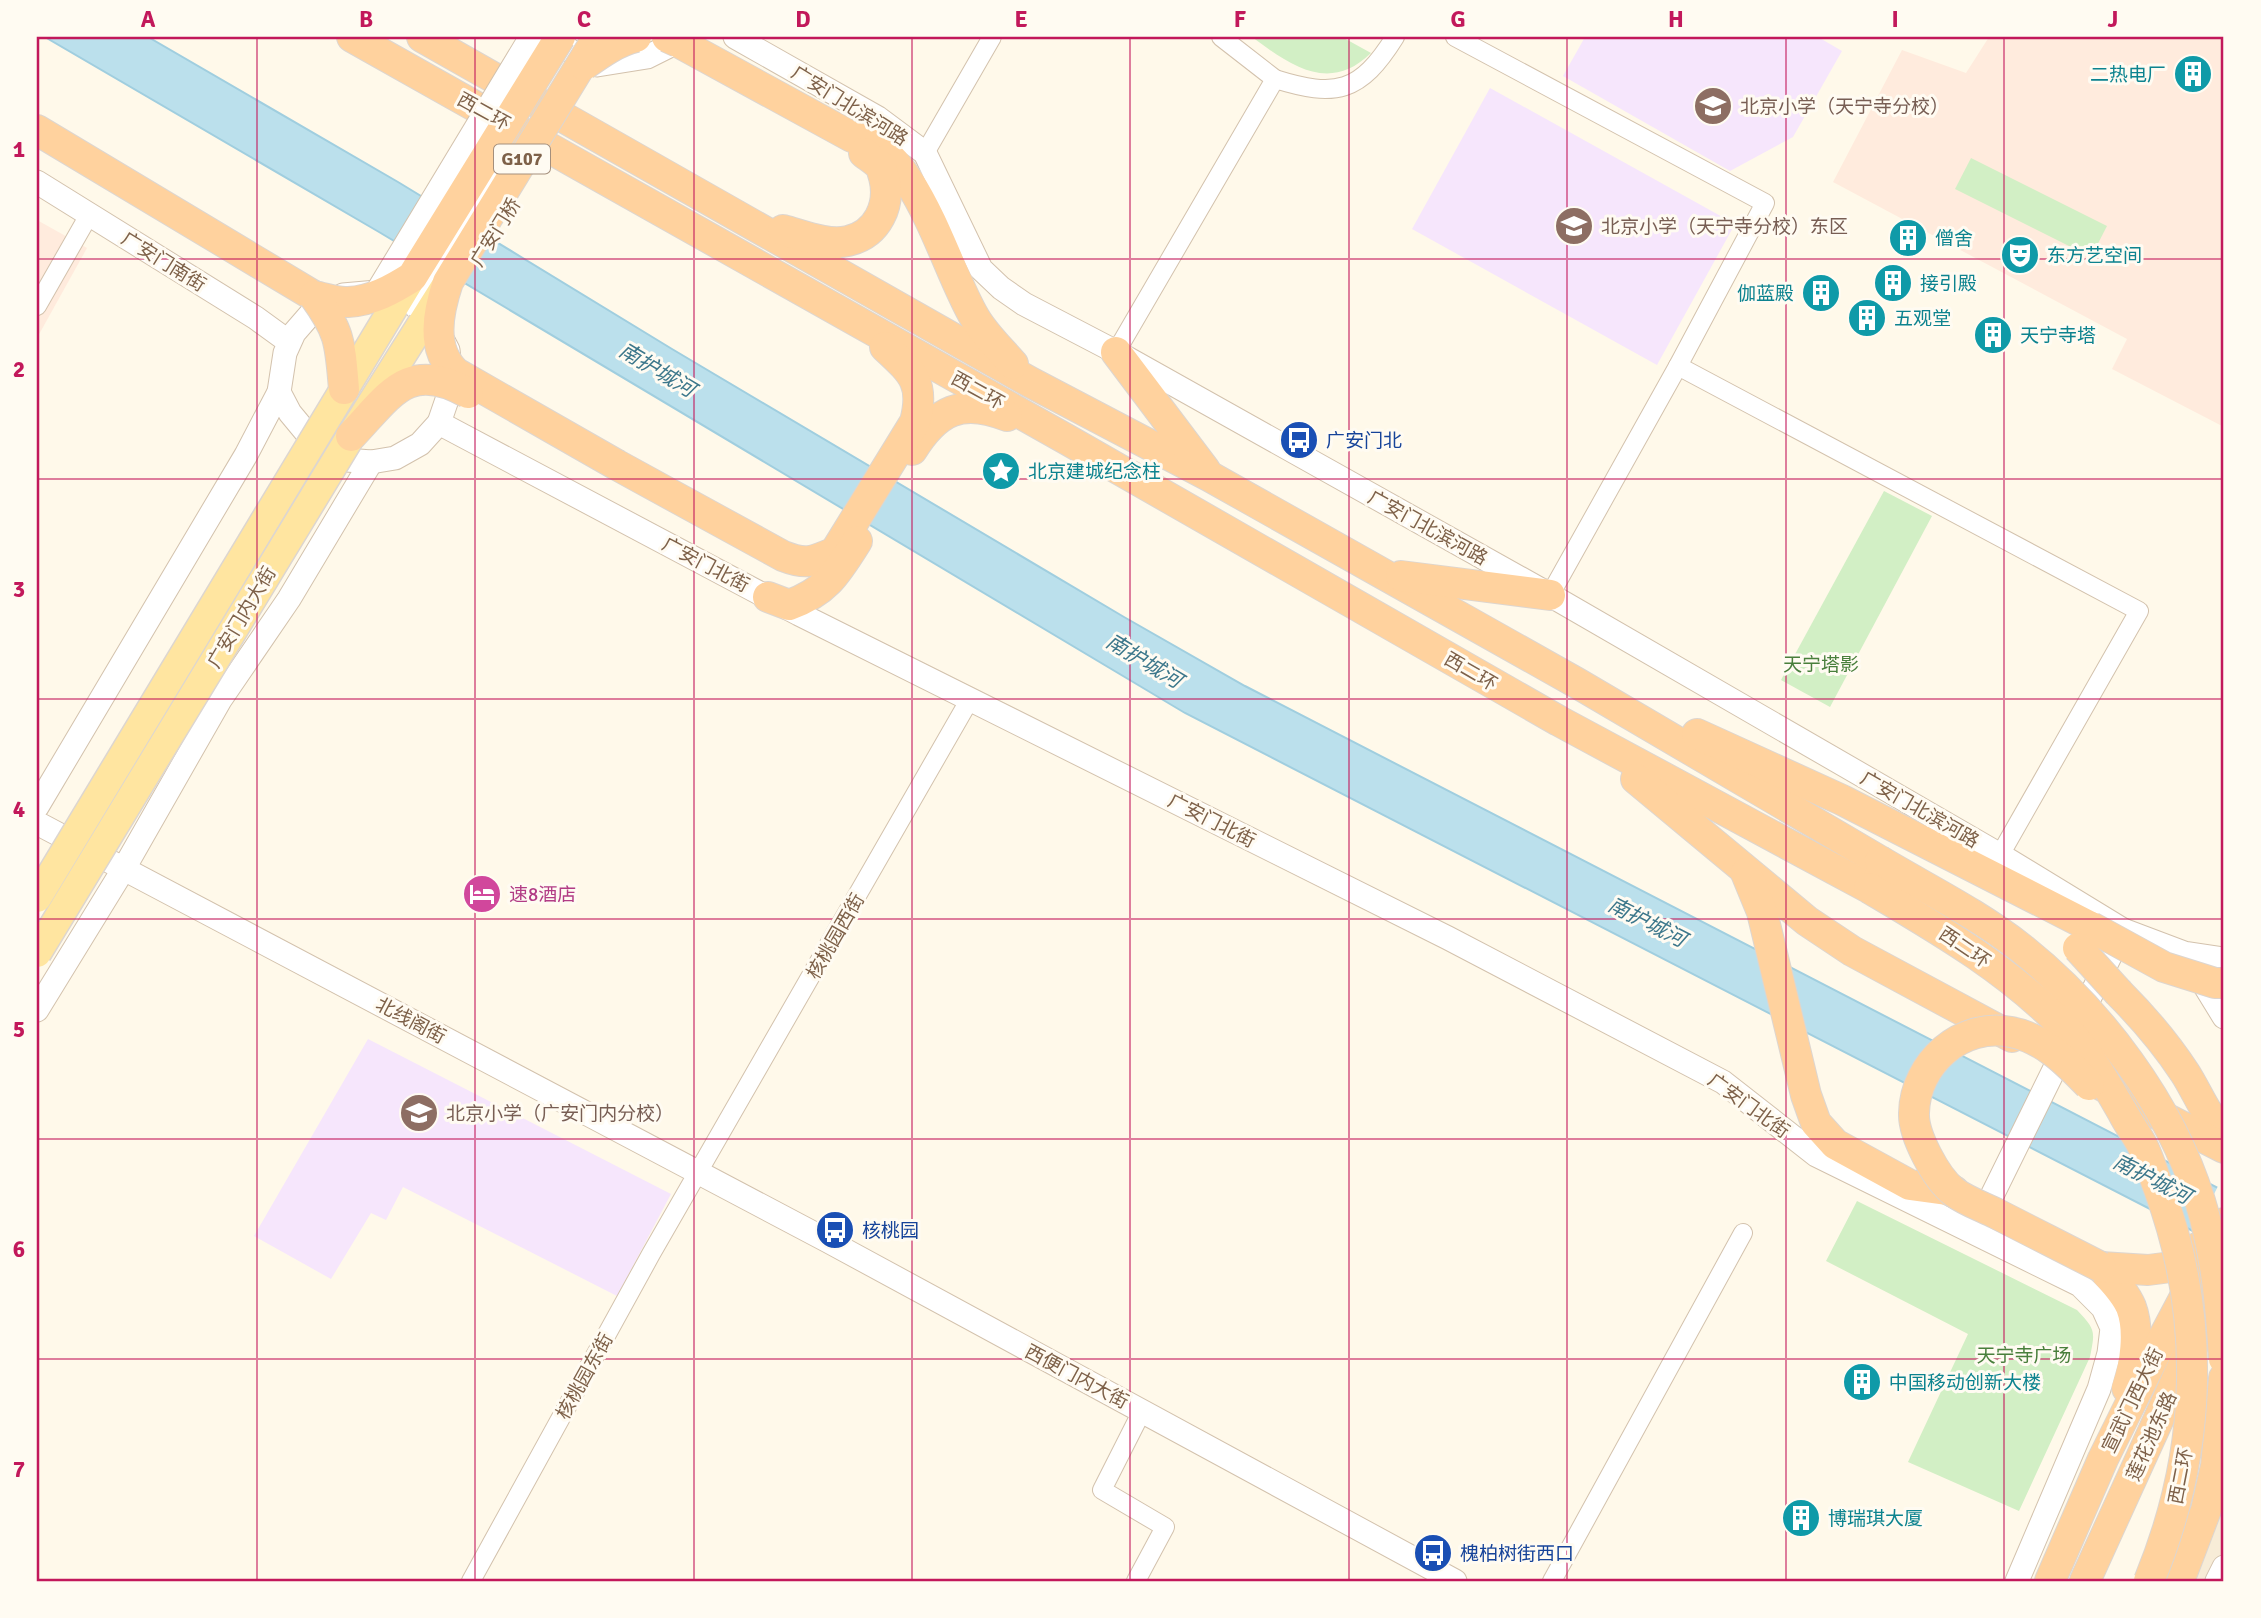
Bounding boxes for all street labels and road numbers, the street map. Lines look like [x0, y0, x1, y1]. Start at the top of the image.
street label: 广安门北滨河路 [787, 60, 912, 151]
street label: 西二环 [453, 88, 514, 136]
road number: G107 [494, 144, 550, 174]
street label: 广安门桥 [466, 194, 526, 271]
street label: 广安门南街 [117, 226, 210, 297]
street label: 西二环 [947, 367, 1008, 415]
street label: 广安门北滨河路 [1364, 485, 1492, 571]
street label: 广安门北街 [658, 532, 753, 598]
street label: 广安门内大街 [202, 562, 282, 673]
street label: 西二环 [1440, 647, 1501, 697]
street label: 广安门北滨河路 [1856, 766, 1983, 854]
street label: 广安门北街 [1164, 789, 1259, 853]
street label: 核桃园西街 [802, 889, 870, 984]
street label: 西二环 [1934, 922, 1995, 974]
street label: 北线阁街 [371, 992, 450, 1049]
street label: 广安门北街 [1703, 1068, 1794, 1143]
street label: 核桃园东街 [551, 1329, 618, 1424]
street label: 西便门内大街 [1021, 1340, 1132, 1414]
street label: 宣武门西大街 [2097, 1344, 2169, 1457]
street label: 莲花池东路 [2122, 1388, 2182, 1485]
street label: 西二环 [2164, 1446, 2198, 1506]

